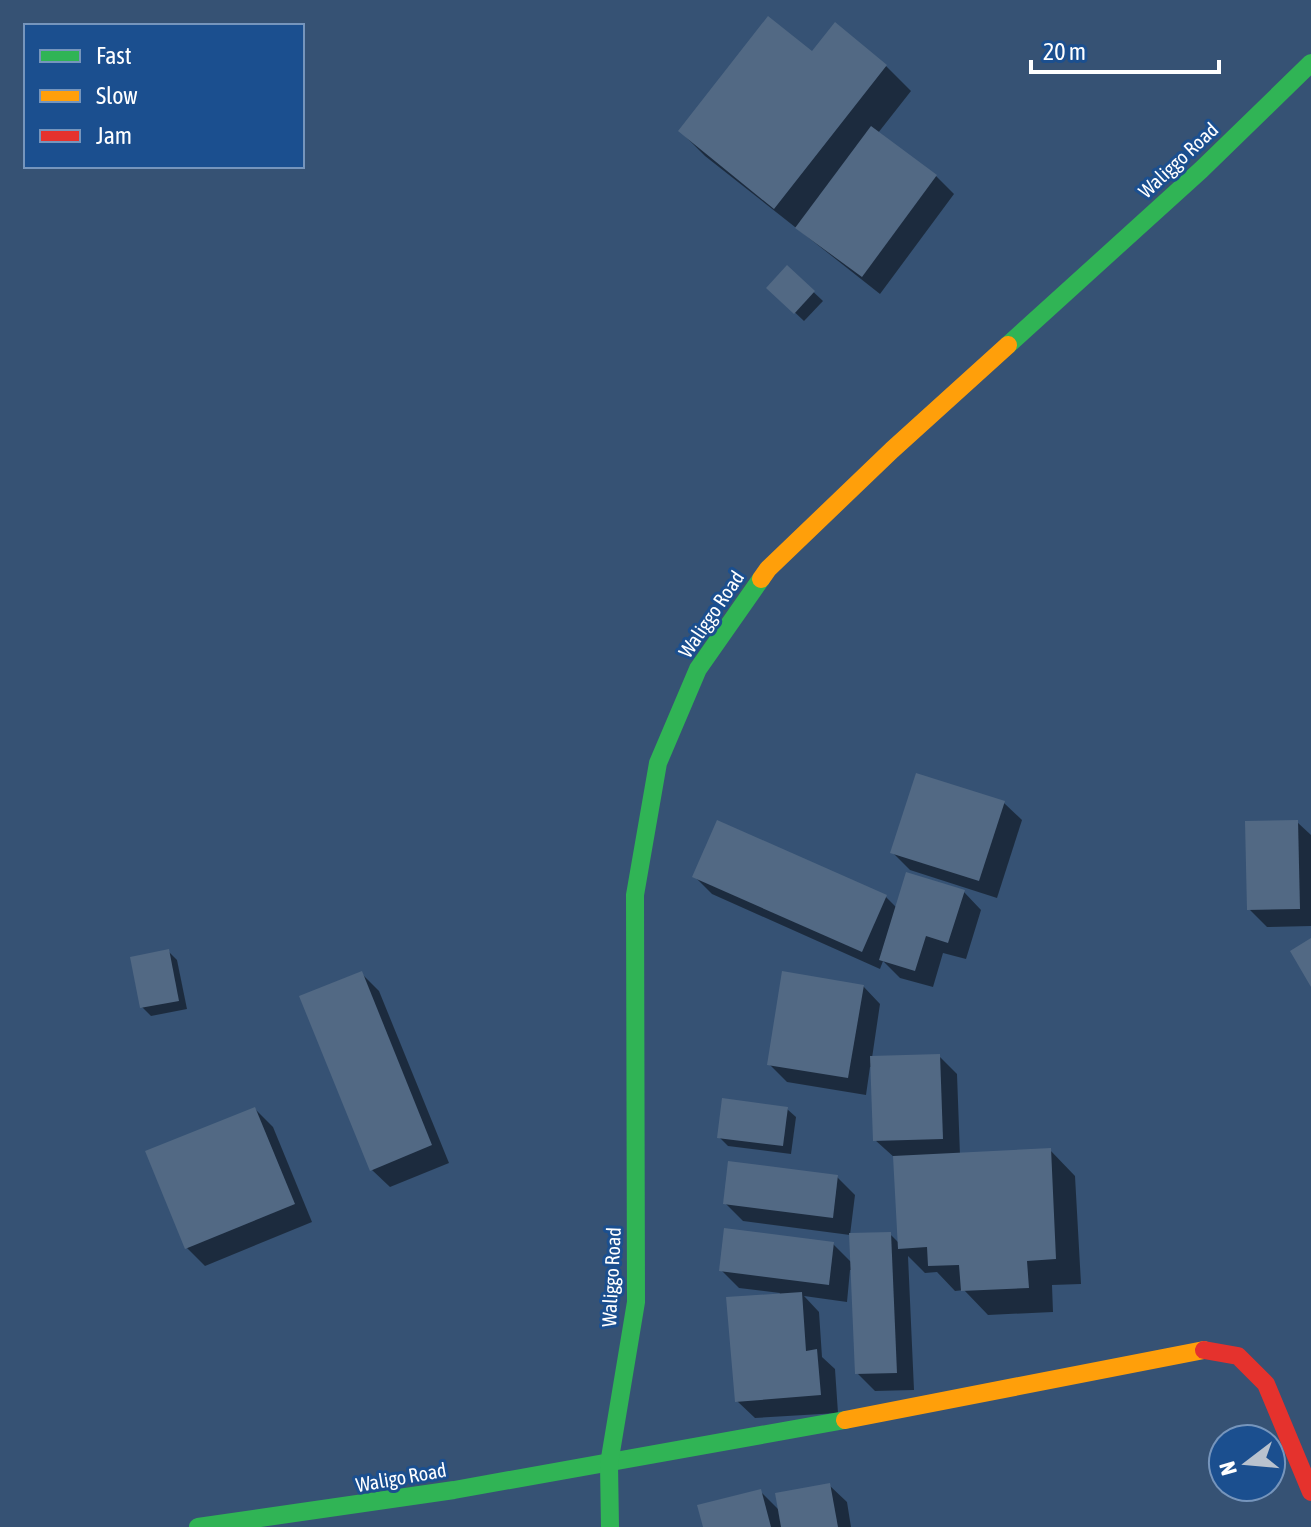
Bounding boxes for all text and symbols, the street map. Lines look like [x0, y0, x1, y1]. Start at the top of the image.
legend [24, 24, 304, 168]
scale bar [1031, 24, 1219, 74]
text: 20 m [1043, 38, 1086, 65]
text: Fast [96, 42, 132, 69]
text: Slow [96, 82, 138, 109]
street label: Waliggo Road [1134, 118, 1222, 202]
text: Jam [96, 122, 132, 149]
street label: Waliggo Road [674, 566, 748, 662]
street label: Waliggo Road [597, 1227, 625, 1327]
north arrow [1207, 1423, 1287, 1503]
street label: Waligo Road [354, 1458, 448, 1496]
text: N [1213, 1459, 1242, 1478]

